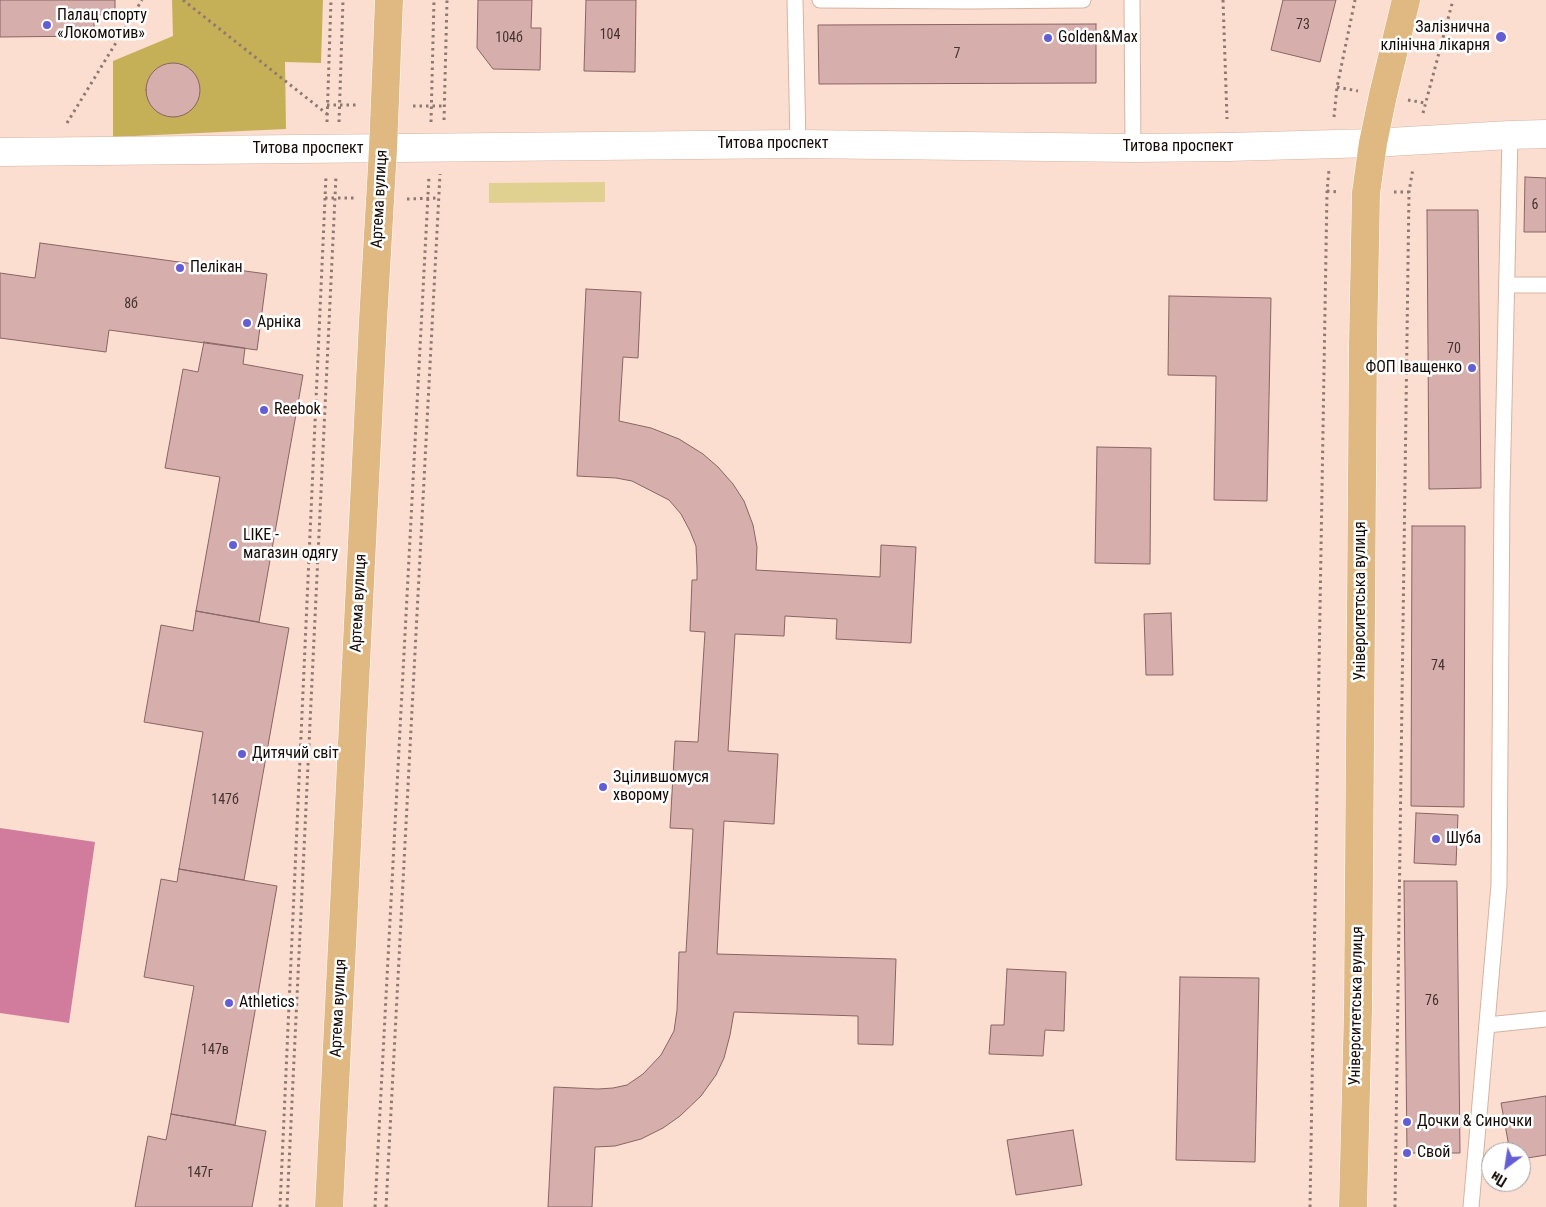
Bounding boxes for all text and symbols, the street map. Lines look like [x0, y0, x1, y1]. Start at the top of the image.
place label: Палац спорту «Локомотив» [57, 6, 147, 44]
house number: 73 [1296, 17, 1310, 33]
place label: Залізнична клінічна лікарня [1381, 18, 1490, 56]
marker: Палац спорту «Локомотив» [41, 19, 53, 31]
house number: 104 [600, 27, 620, 43]
place label: Golden&Max [1058, 28, 1138, 48]
house number: 104б [495, 30, 523, 46]
marker: Залізнична клінічна лікарня [1494, 30, 1508, 44]
marker: Golden&Max [1042, 32, 1054, 44]
house number: 7 [954, 46, 960, 62]
street label: Титова проспект [717, 134, 829, 154]
street label: Титова проспект [1122, 137, 1234, 157]
street label: Титова проспект [252, 139, 364, 159]
street label: Артема вулиця [368, 149, 392, 249]
house number: 6 [1532, 197, 1538, 213]
place label: Пелікан [190, 258, 243, 278]
marker: Пелікан [174, 262, 186, 274]
house number: 8б [124, 296, 138, 312]
place label: Арніка [257, 313, 301, 333]
marker: Арніка [241, 317, 253, 329]
house number: 70 [1447, 341, 1461, 357]
place label: ФОП Іващенко [1365, 358, 1462, 378]
marker: ФОП Іващенко [1466, 362, 1478, 374]
place label: Reebok [274, 400, 321, 420]
marker: Reebok [258, 404, 270, 416]
street label: Університетська вулиця [1351, 521, 1371, 681]
place label: LIKE - магазин одягу [243, 526, 338, 564]
marker: LIKE - магазин одягу [227, 539, 239, 551]
street label: Артема вулиця [347, 553, 371, 653]
house number: 74 [1431, 658, 1445, 674]
place label: Дитячий світ [252, 744, 339, 764]
marker: Дитячий світ [236, 748, 248, 760]
place label: Зцілившомуся хворому [613, 768, 709, 806]
marker: Зцілившомуся хворому [597, 781, 609, 793]
house number: 147б [211, 792, 239, 808]
place label: Шуба [1446, 829, 1481, 849]
marker: Шуба [1430, 833, 1442, 845]
street label: Університетська вулиця [1346, 926, 1368, 1086]
street label: Артема вулиця [327, 958, 351, 1058]
place label: Athletics [239, 993, 295, 1013]
house number: 76 [1425, 993, 1439, 1009]
marker: Athletics [223, 997, 235, 1009]
house number: 147в [201, 1042, 229, 1058]
place label: Дочки & Синочки [1417, 1112, 1532, 1132]
marker: Дочки & Синочки [1401, 1116, 1413, 1128]
north arrow [1481, 1142, 1531, 1192]
place label: Свой [1417, 1143, 1450, 1163]
marker: Свой [1401, 1147, 1413, 1159]
house number: 147г [187, 1165, 213, 1181]
text: Пн [1488, 1168, 1510, 1190]

